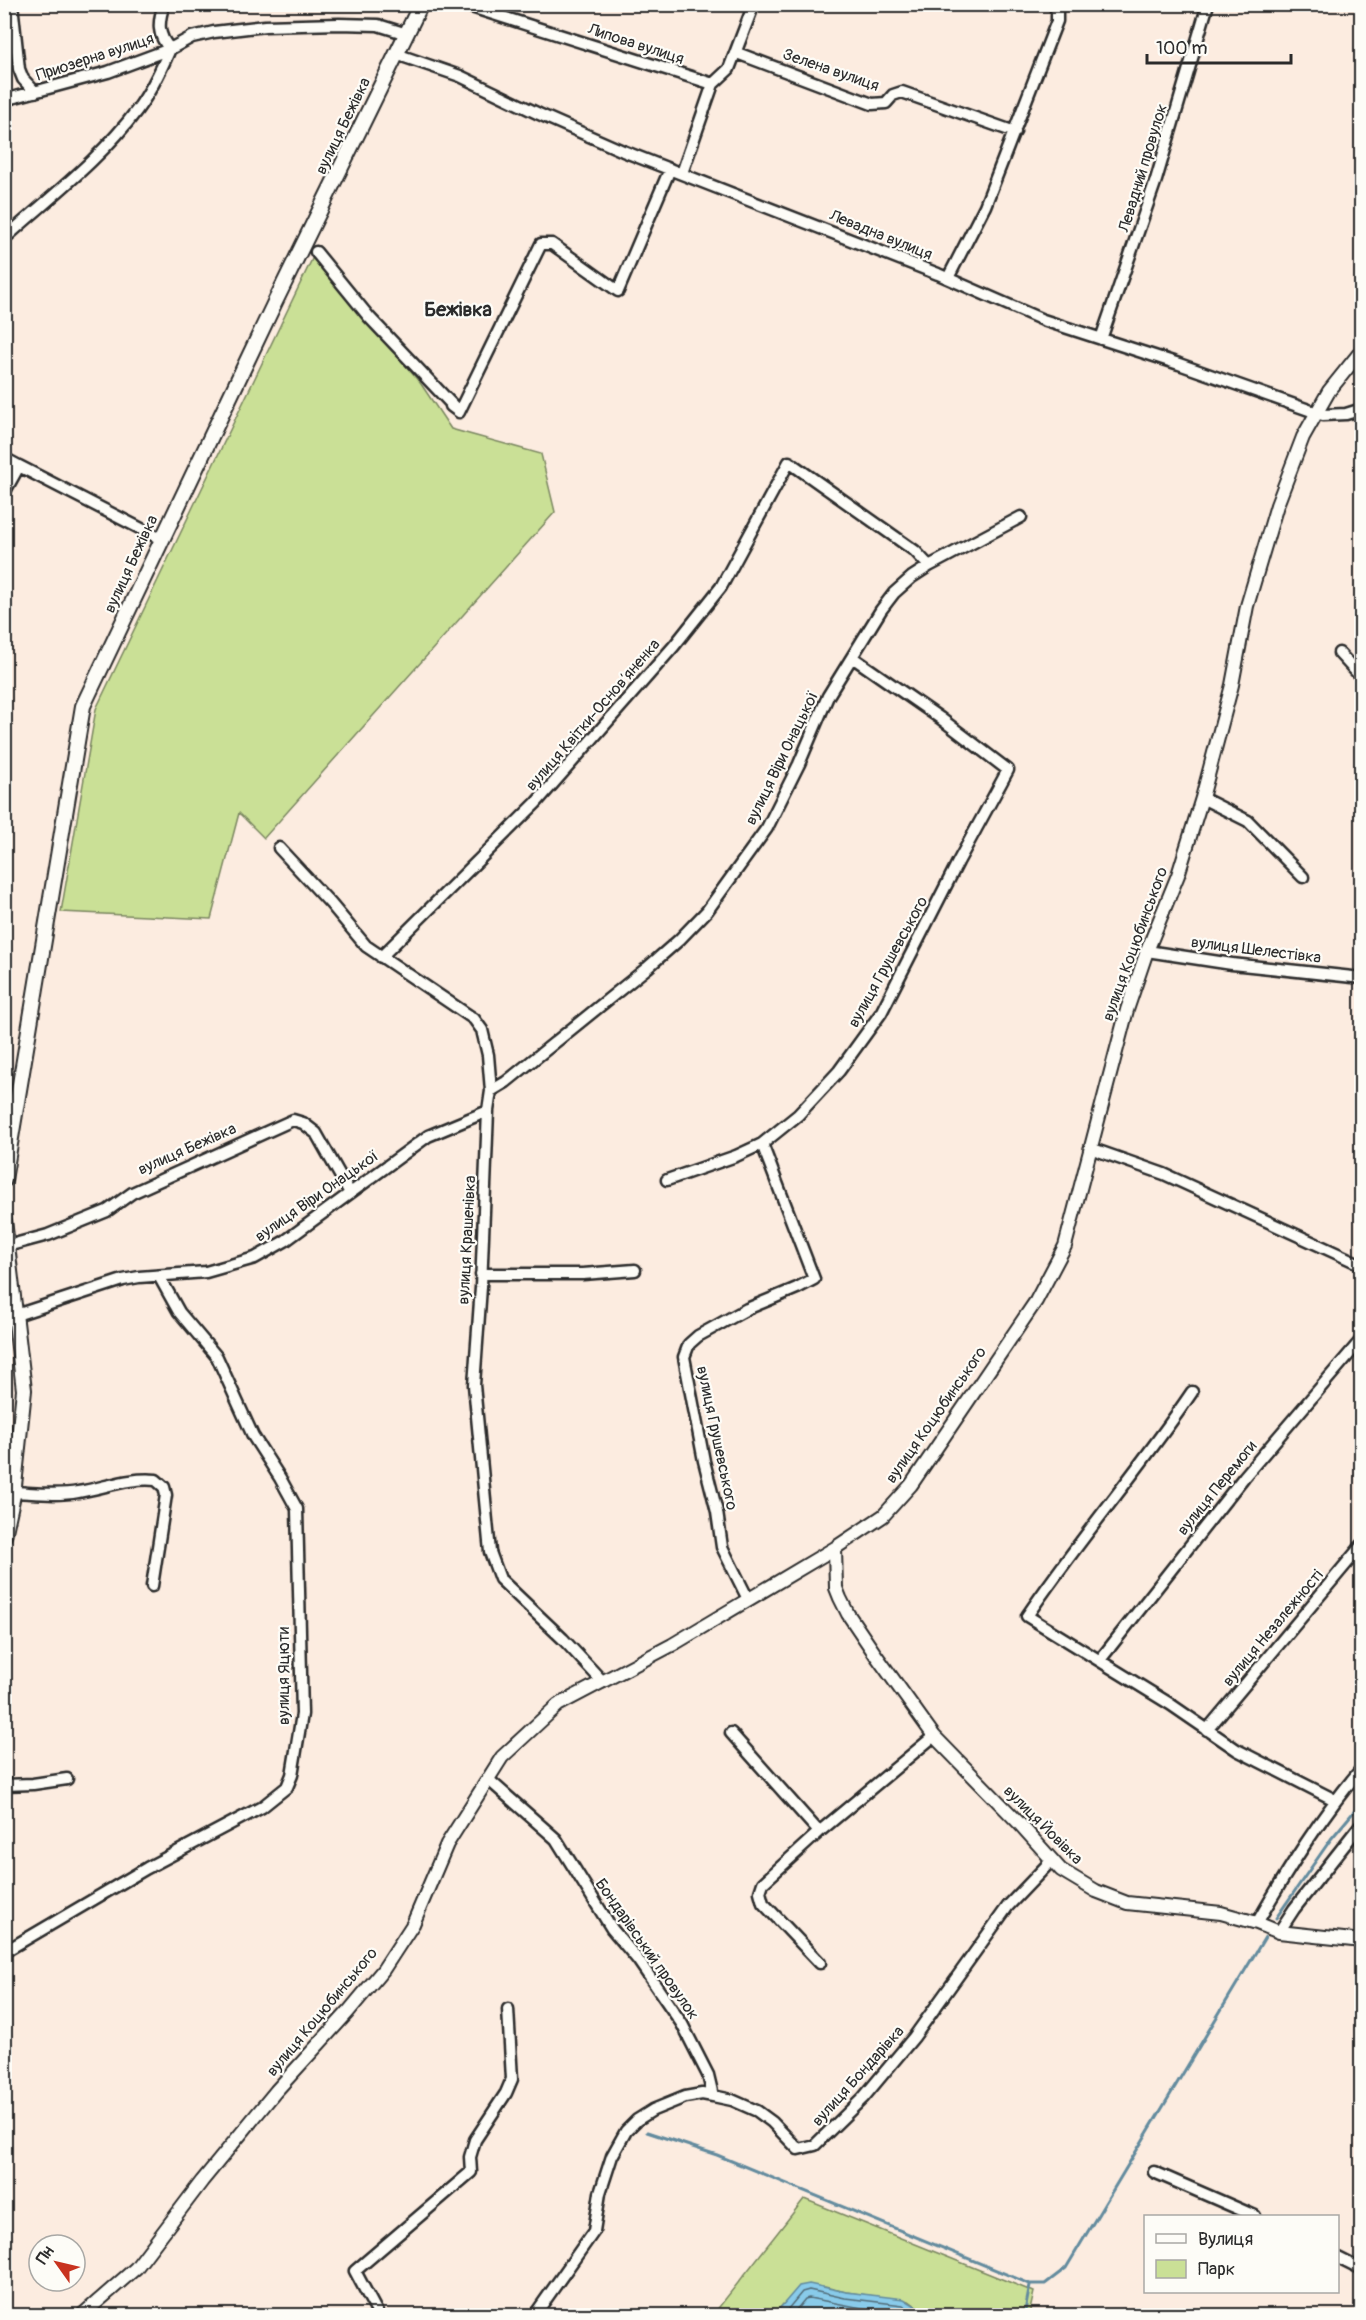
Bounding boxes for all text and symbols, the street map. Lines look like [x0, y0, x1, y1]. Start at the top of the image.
street label: Липова вулиця [584, 19, 687, 69]
scale bar [1147, 27, 1291, 65]
street label: Приозерна вулиця [34, 29, 156, 85]
text: 100 m [1156, 37, 1208, 60]
street label: Зелена вулиця [780, 44, 882, 96]
street label: вулиця Бежівка [311, 74, 375, 178]
street label: Левадний провулок [1114, 102, 1172, 235]
street label: Левадна вулиця [826, 205, 935, 265]
district label: Бежівка [424, 297, 492, 322]
street label: вулиця Бежівка [100, 512, 162, 616]
street label: вулиця Квітки-Основʼяненка [522, 635, 664, 795]
street label: вулиця Віри Онацької [741, 688, 823, 828]
street label: вулиця Коцюбинського [1098, 864, 1172, 1024]
street label: вулиця Грушевського [844, 893, 933, 1031]
street label: вулиця Шелестівка [1190, 932, 1322, 968]
street label: вулиця Бежівка [135, 1118, 239, 1180]
street label: вулиця Віри Онацької [251, 1146, 383, 1246]
street label: вулиця Крашенівка [454, 1175, 480, 1305]
street label: вулиця Коцюбинського [881, 1342, 991, 1487]
street label: вулиця Грушевського [692, 1364, 742, 1512]
street label: вулиця Перемоги [1173, 1437, 1261, 1539]
street label: вулиця Незалежності [1218, 1565, 1328, 1690]
street label: вулиця Яцюти [274, 1627, 294, 1725]
street label: вулиця Йовівка [999, 1781, 1087, 1869]
street label: Бондарівський провулок [591, 1875, 703, 2023]
street label: вулиця Коцюбинського [262, 1943, 382, 2081]
street label: вулиця Бондарівка [808, 2022, 908, 2130]
legend [1144, 2215, 1339, 2293]
text: Вулиця [1198, 2228, 1253, 2251]
north arrow [27, 2233, 87, 2293]
text: Пн [32, 2242, 59, 2268]
text: Парк [1198, 2258, 1235, 2281]

